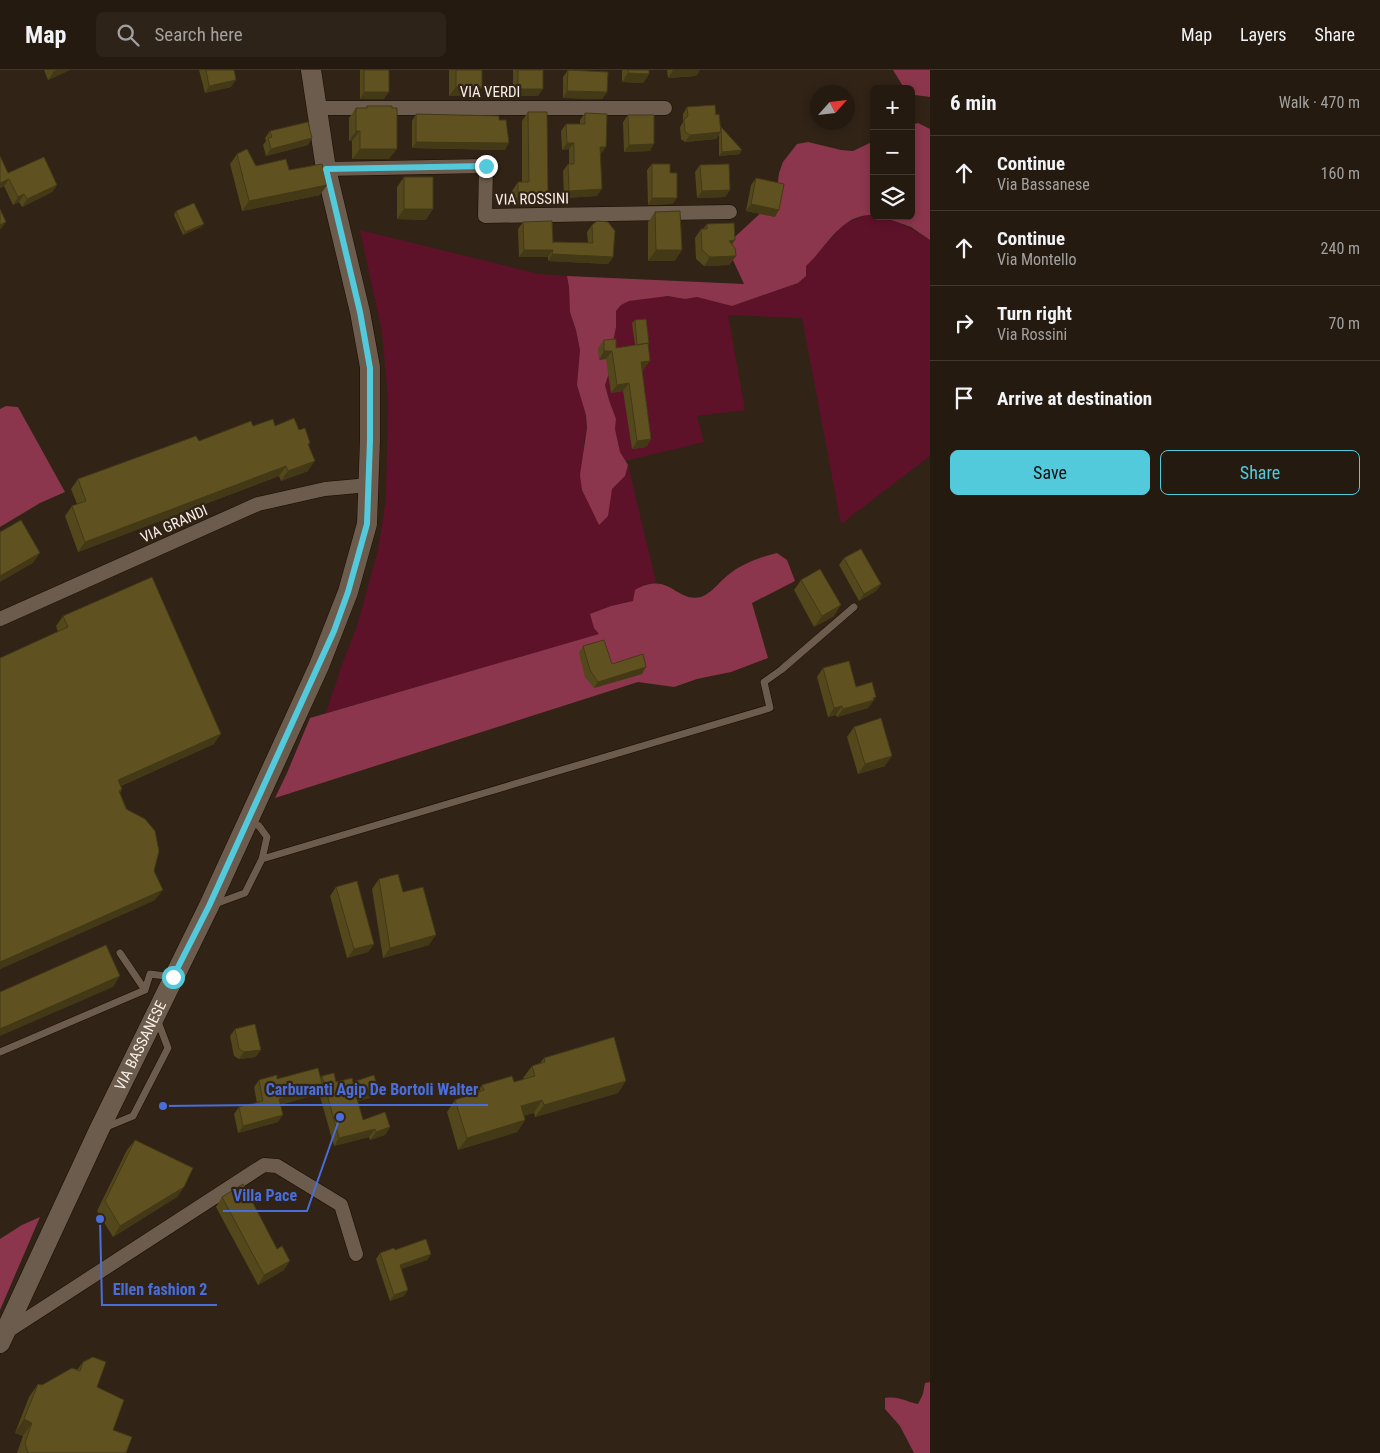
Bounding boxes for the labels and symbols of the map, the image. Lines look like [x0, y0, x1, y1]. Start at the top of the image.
street label: VIA VERDI [460, 83, 520, 101]
north arrow [810, 85, 855, 130]
route end [475, 155, 498, 178]
street label: VIA ROSSINI [495, 189, 569, 209]
street label: VIA GRANDI [138, 501, 210, 547]
route start [162, 966, 185, 989]
street label: VIA BASSANESE [111, 998, 170, 1093]
callout: Carburanti Agip De Bortoli Walter [256, 1074, 488, 1105]
text: Carburanti Agip De Bortoli Walter [266, 1080, 478, 1099]
callout: Villa Pace [223, 1180, 307, 1211]
text: Villa Pace [233, 1186, 297, 1205]
callout: Ellen fashion 2 [102, 1274, 217, 1305]
text: Ellen fashion 2 [113, 1280, 207, 1299]

